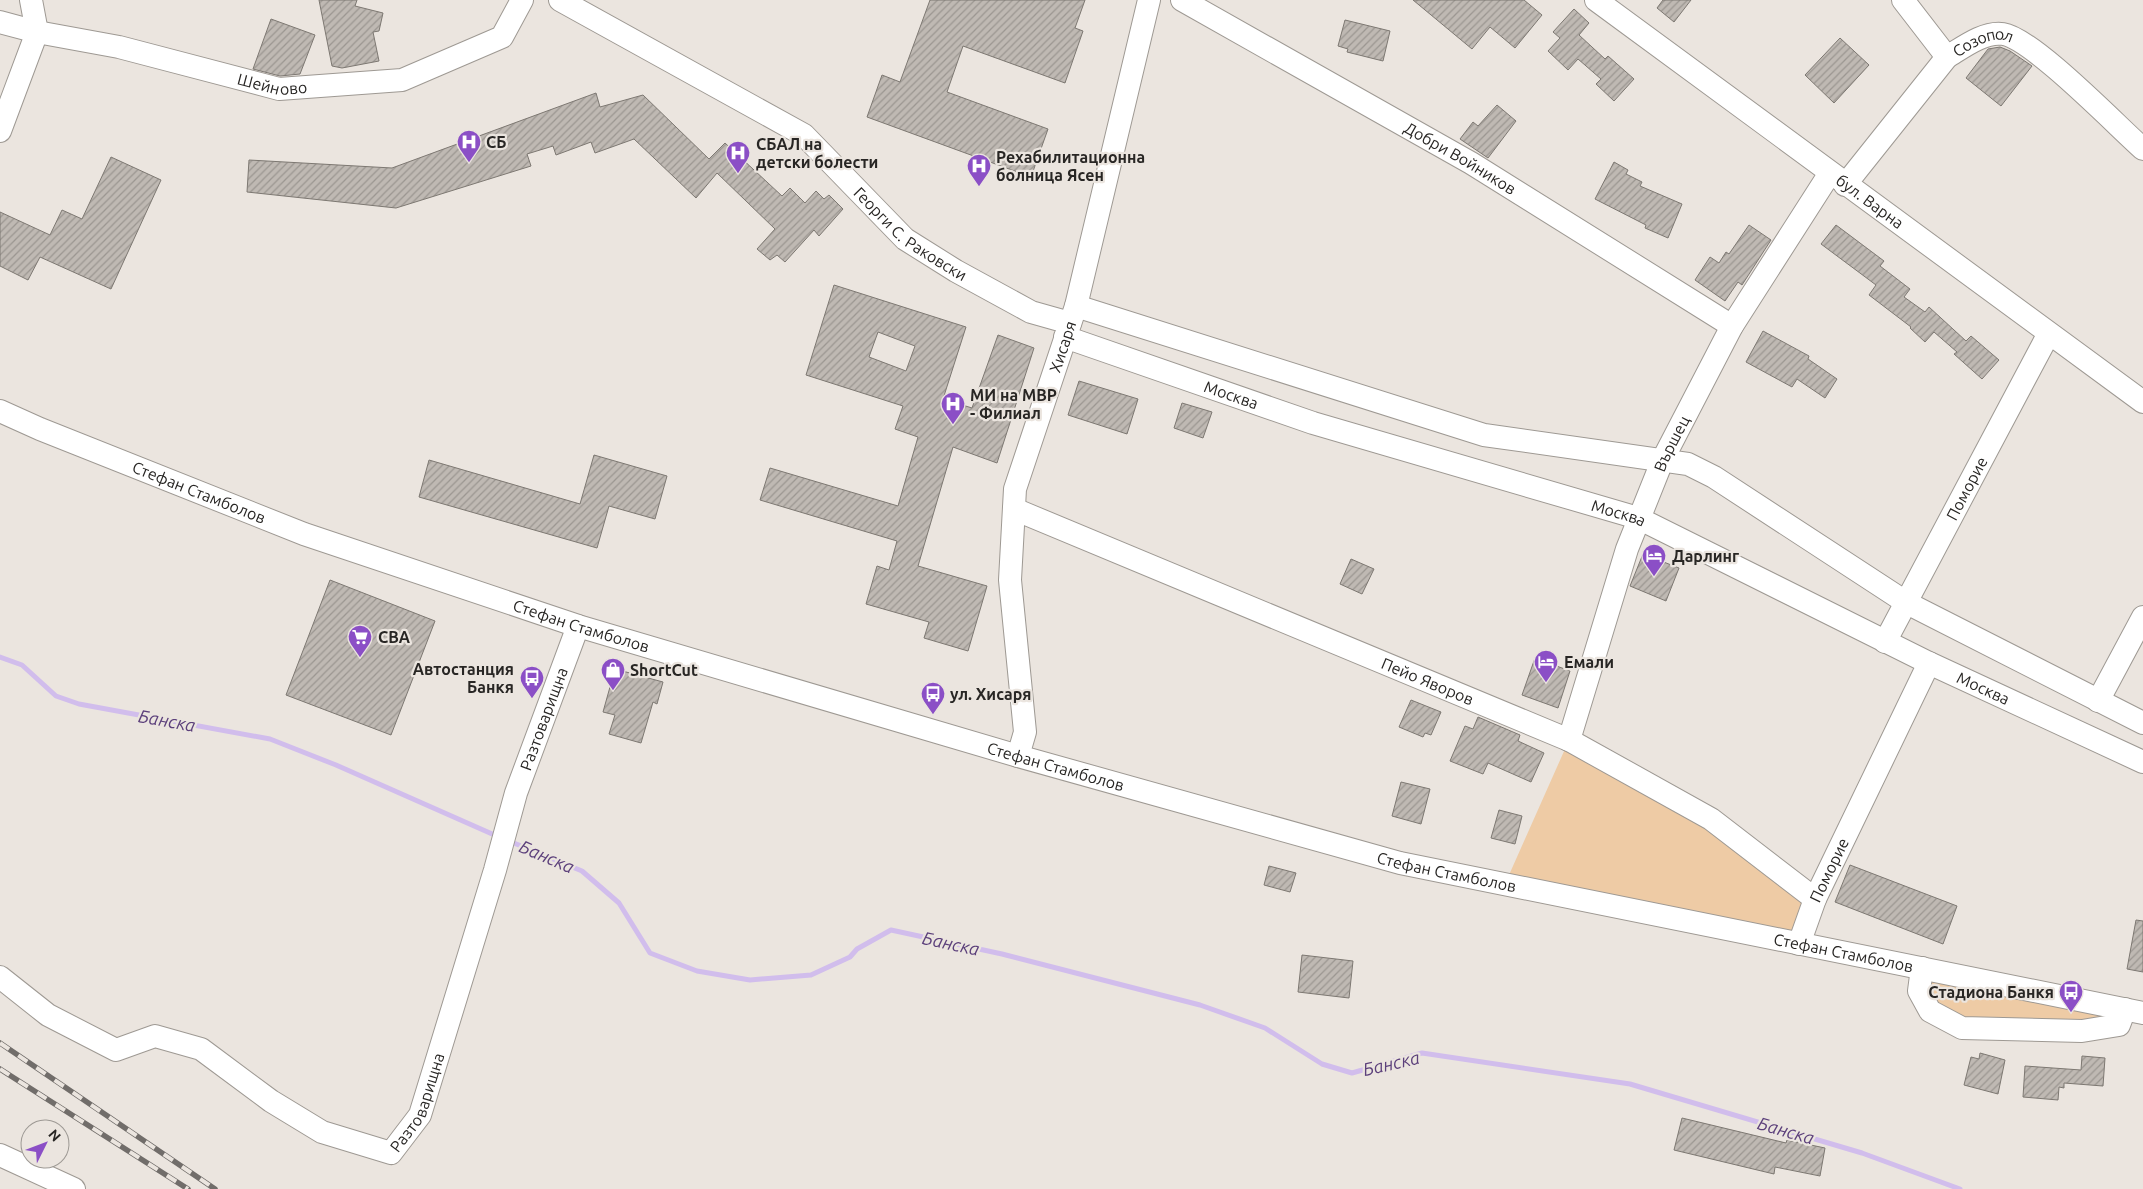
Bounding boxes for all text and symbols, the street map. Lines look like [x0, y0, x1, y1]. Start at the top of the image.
street label: Созопол [1949, 25, 2016, 60]
street label: Шейново [236, 69, 308, 98]
street label: Добри Войников [1401, 118, 1519, 198]
hospital icon: СБ [456, 129, 482, 163]
place label: СБ [486, 133, 507, 151]
place label: СБАЛ на детски болести [756, 135, 878, 171]
hospital icon: СБАЛ на детски болести [725, 140, 751, 174]
place label: Рехабилитационна болница Ясен [996, 148, 1145, 184]
hospital icon: Рехабилитационна болница Ясен [966, 153, 992, 187]
street label: бул. Варна [1833, 171, 1907, 232]
street label: Георги С. Раковски [850, 183, 970, 284]
street label: Хисаря [1046, 319, 1079, 375]
street label: Москва [1202, 377, 1261, 412]
place label: МИ на МВР - Филиал [970, 386, 1057, 422]
hospital icon: МИ на МВР - Филиал [940, 391, 966, 425]
street label: Вършец [1650, 413, 1693, 474]
street label: Поморие [1942, 454, 1991, 523]
street label: Стефан Стамболов [130, 458, 268, 527]
street label: Москва [1589, 496, 1649, 530]
hotel icon: Дарлинг [1641, 543, 1667, 577]
place label: Дарлинг [1672, 547, 1739, 565]
street label: Стефан Стамболов [511, 596, 651, 656]
supermarket icon: CBA [347, 624, 373, 658]
place label: CBA [378, 628, 411, 646]
hotel icon: Емали [1533, 649, 1559, 683]
place label: Емали [1564, 653, 1614, 671]
street label: Пейо Яворов [1379, 654, 1476, 708]
shop icon: ShortCut [600, 657, 626, 691]
place label: Автостанция Банкя [413, 660, 514, 696]
place label: ShortCut [630, 661, 698, 679]
street label: Разтоварищна [516, 665, 571, 773]
bus stop icon: Автостанция Банкя [519, 665, 545, 699]
street label: Москва [1954, 668, 2012, 708]
bus stop icon: ул. Хисаря [920, 681, 946, 715]
place label: ул. Хисаря [950, 685, 1031, 703]
water label: Банска [137, 705, 197, 735]
street label: Стефан Стамболов [985, 738, 1126, 794]
street label: Поморие [1806, 835, 1852, 905]
water label: Банска [517, 836, 578, 877]
street label: Стефан Стамболов [1375, 848, 1518, 895]
water label: Банска [921, 927, 982, 959]
street label: Стефан Стамболов [1772, 930, 1915, 975]
bus stop icon: Стадиона Банкя [2058, 979, 2084, 1013]
place label: Стадиона Банкя [1928, 983, 2054, 1001]
water label: Банска [1361, 1047, 1422, 1079]
street label: Разтоварищна [386, 1051, 447, 1155]
water label: Банска [1756, 1112, 1817, 1148]
north arrow [20, 1119, 70, 1169]
text: N [45, 1126, 64, 1145]

